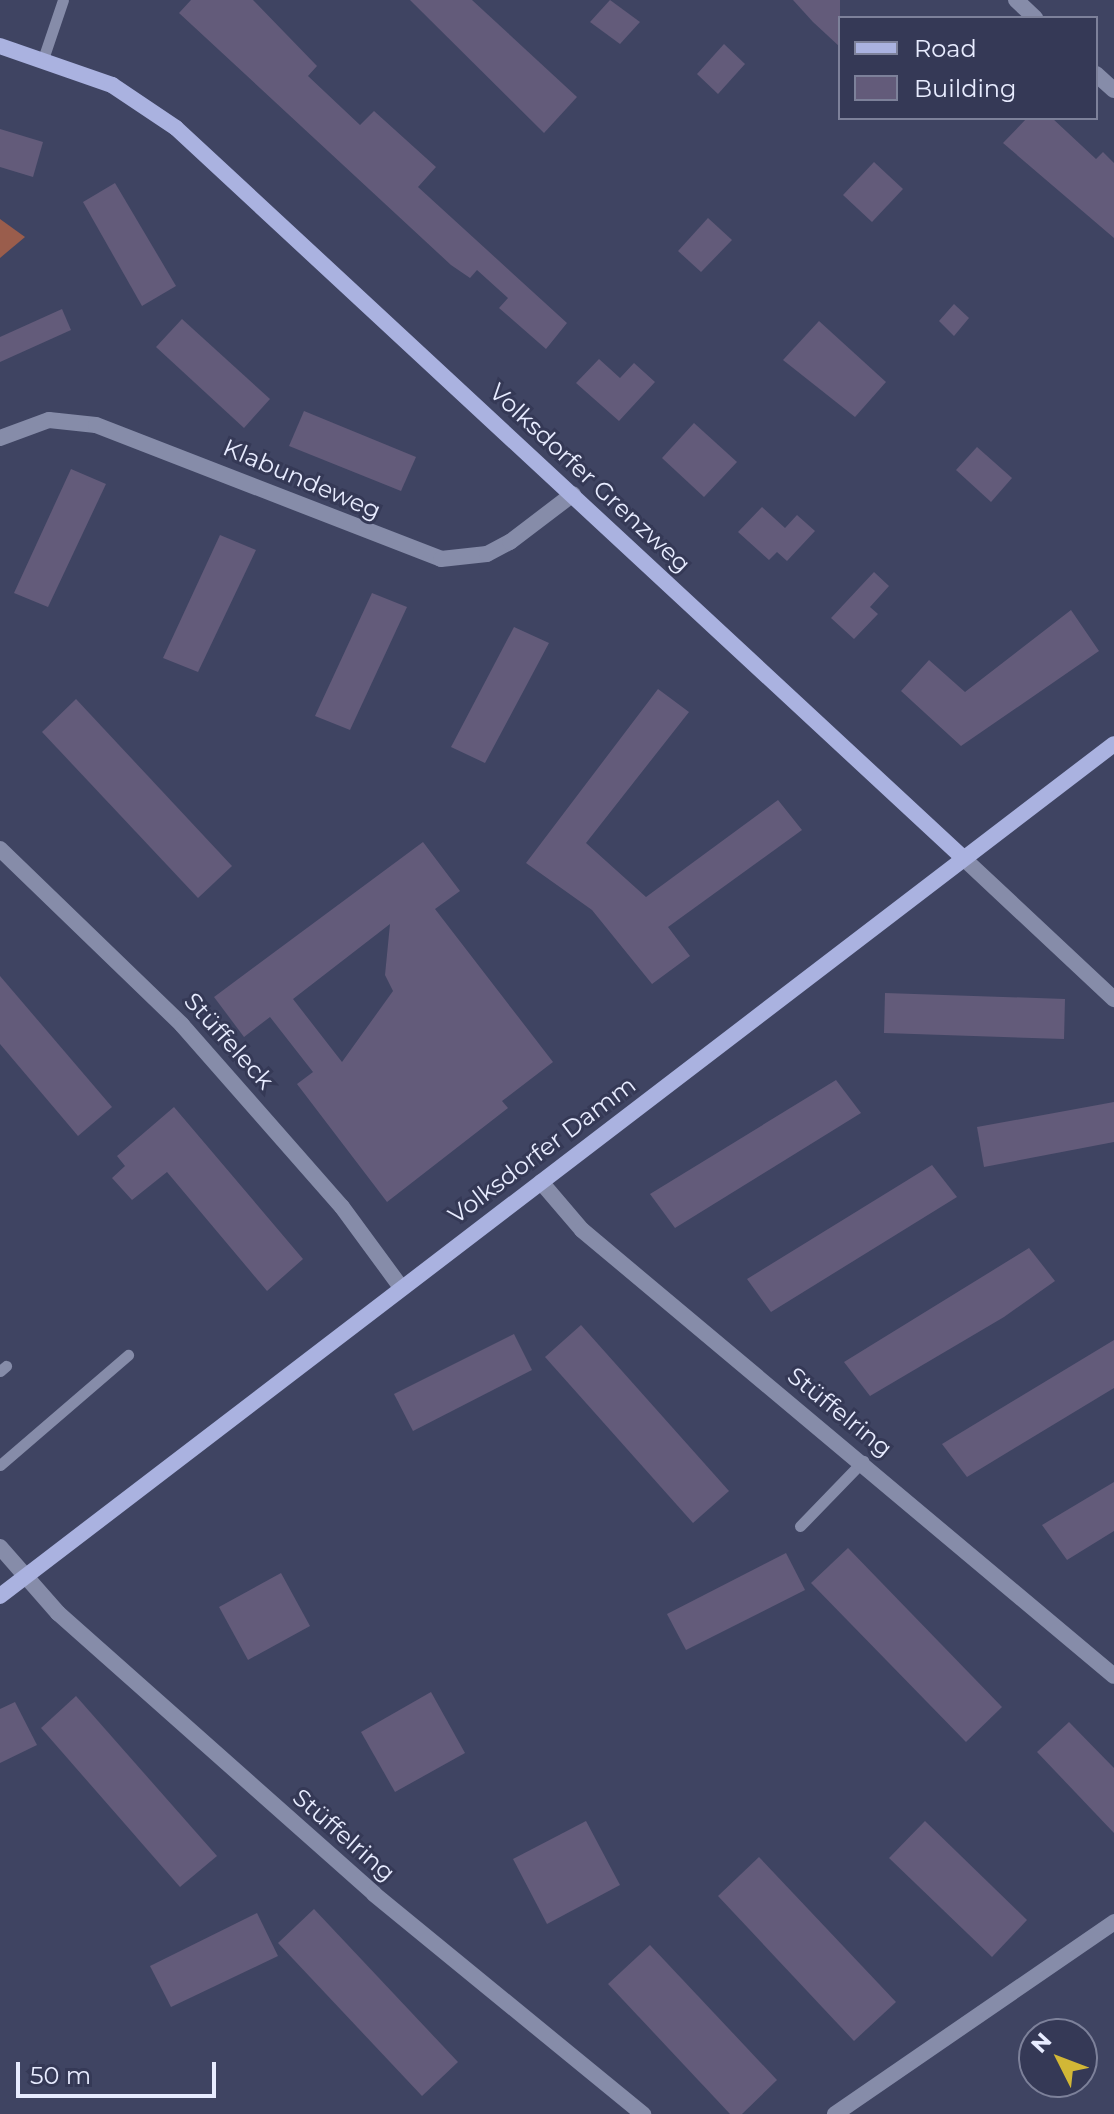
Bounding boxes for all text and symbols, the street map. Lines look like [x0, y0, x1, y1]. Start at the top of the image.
legend [838, 16, 1098, 120]
text: Road [914, 34, 977, 63]
text: Building [914, 74, 1017, 103]
street label: Volksdorfer Grenzweg [484, 377, 696, 579]
street label: Klabundeweg [219, 433, 385, 525]
street label: Stüffeleck [178, 987, 280, 1095]
street label: Volksdorfer Damm [443, 1070, 641, 1230]
street label: Stüffelring [782, 1361, 898, 1463]
street label: Stüffelring [287, 1783, 401, 1887]
north arrow [1018, 2018, 1098, 2098]
text: N [1025, 2027, 1057, 2059]
scale bar [20, 2046, 220, 2096]
text: 50 m [30, 2061, 91, 2090]

